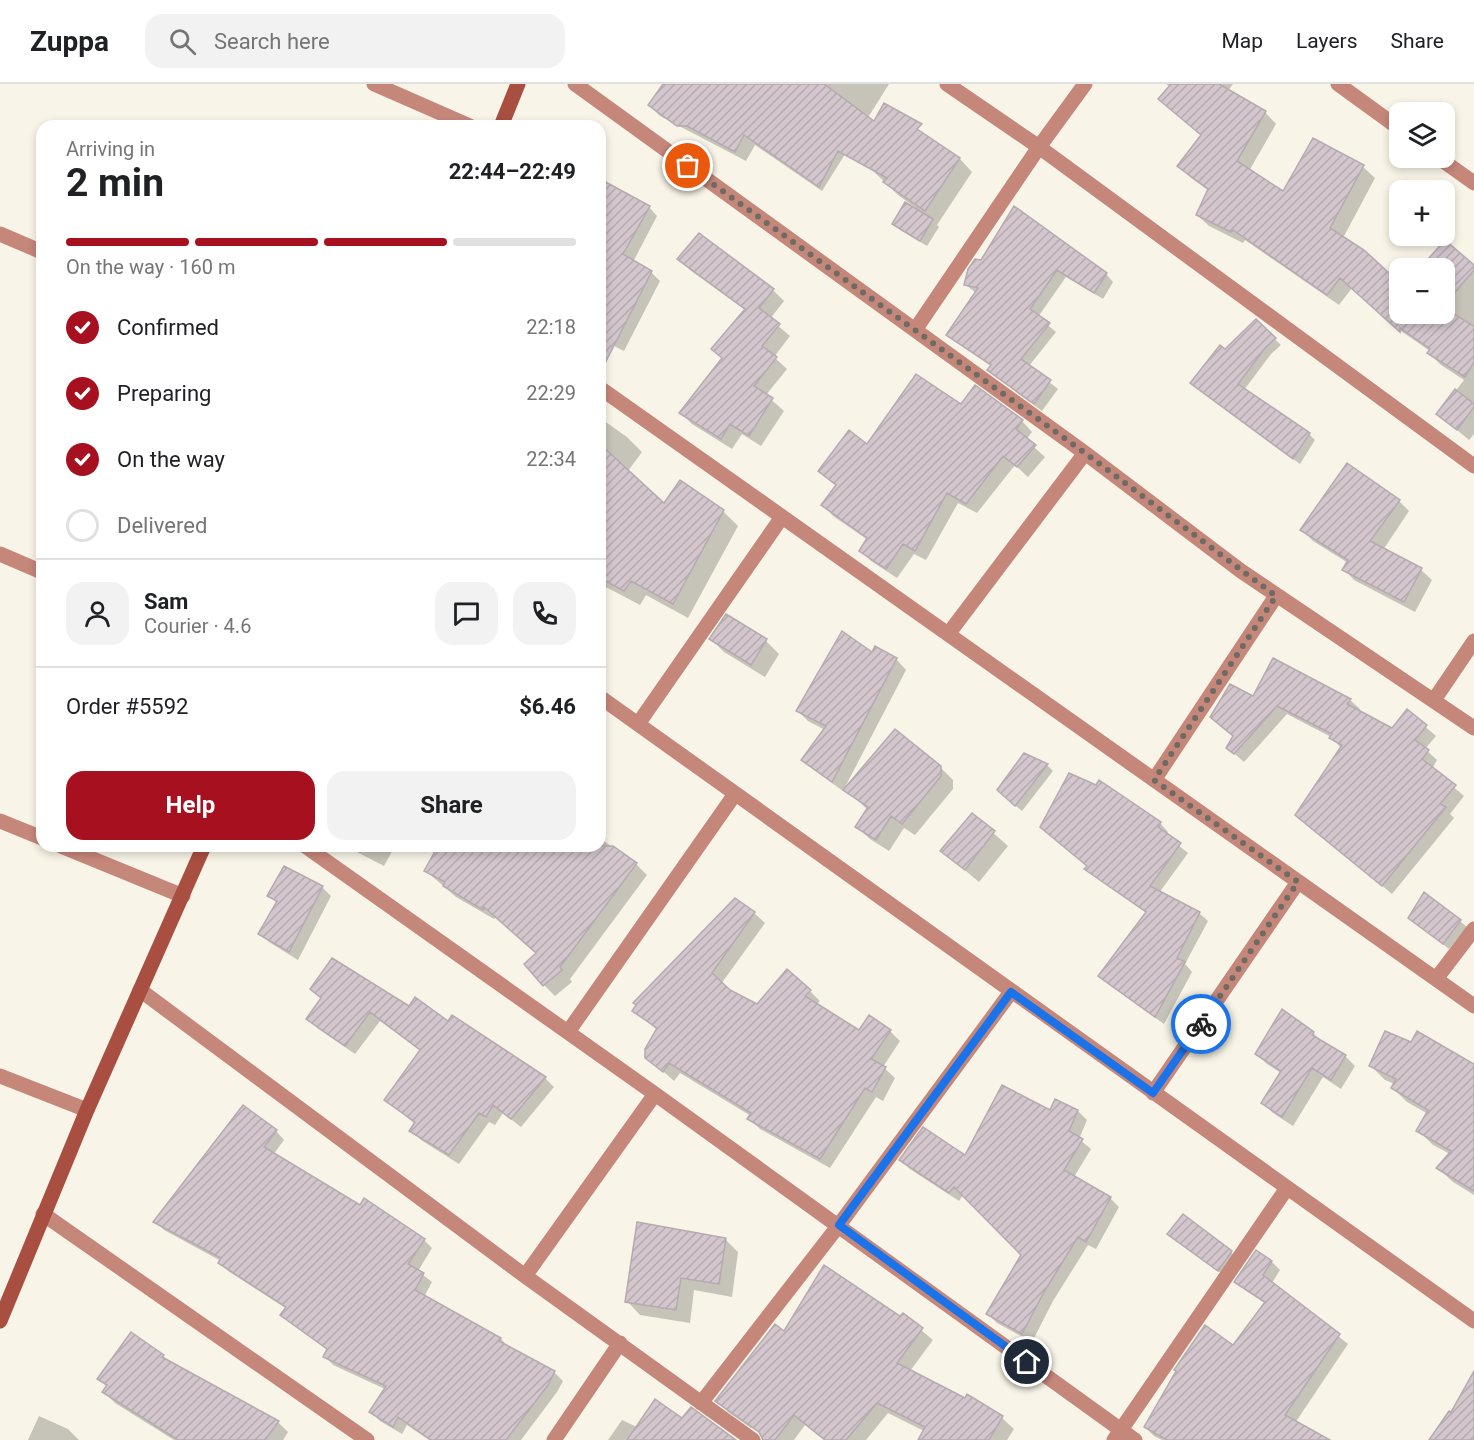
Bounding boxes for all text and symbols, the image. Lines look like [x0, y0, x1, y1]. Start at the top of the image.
search box [145, 14, 565, 68]
text: Zuppa [30, 25, 109, 58]
icon: search [166, 25, 199, 58]
text: Search here [214, 29, 330, 54]
text: Map [1221, 29, 1263, 53]
text: Layers [1296, 29, 1357, 53]
text: Share [1390, 29, 1444, 53]
map controls [1389, 102, 1455, 324]
button: layers [1389, 102, 1455, 168]
text: Arriving in [66, 137, 155, 161]
pin [662, 140, 713, 191]
icon: bag [671, 149, 704, 182]
text: 22:44–22:49 [449, 159, 576, 184]
text: 2 min [66, 160, 164, 206]
button: + [1389, 180, 1455, 246]
text: On the way · 160 m [66, 255, 235, 279]
button: − [1389, 258, 1455, 324]
icon: check [66, 311, 99, 344]
text: Confirmed [117, 315, 219, 340]
text: 22:18 [526, 315, 576, 339]
icon: check [66, 377, 99, 410]
text: Preparing [117, 381, 211, 406]
text: 22:29 [526, 381, 576, 405]
icon: check [66, 443, 99, 476]
text: On the way [117, 447, 225, 472]
text: 22:34 [526, 447, 576, 471]
text: Delivered [117, 513, 207, 538]
button: person [66, 582, 129, 645]
button: chat [435, 582, 498, 645]
button: phone [513, 582, 576, 645]
text: Sam [144, 589, 188, 614]
text: Courier · 4.6 [144, 614, 251, 638]
text: Order #5592 [66, 694, 188, 719]
text: $6.46 [519, 694, 576, 719]
button: Help [66, 771, 315, 840]
button: Share [327, 771, 576, 840]
courier [1171, 994, 1231, 1054]
icon: bike [1185, 1008, 1218, 1041]
pin [1001, 1336, 1052, 1387]
icon: home [1010, 1345, 1043, 1378]

